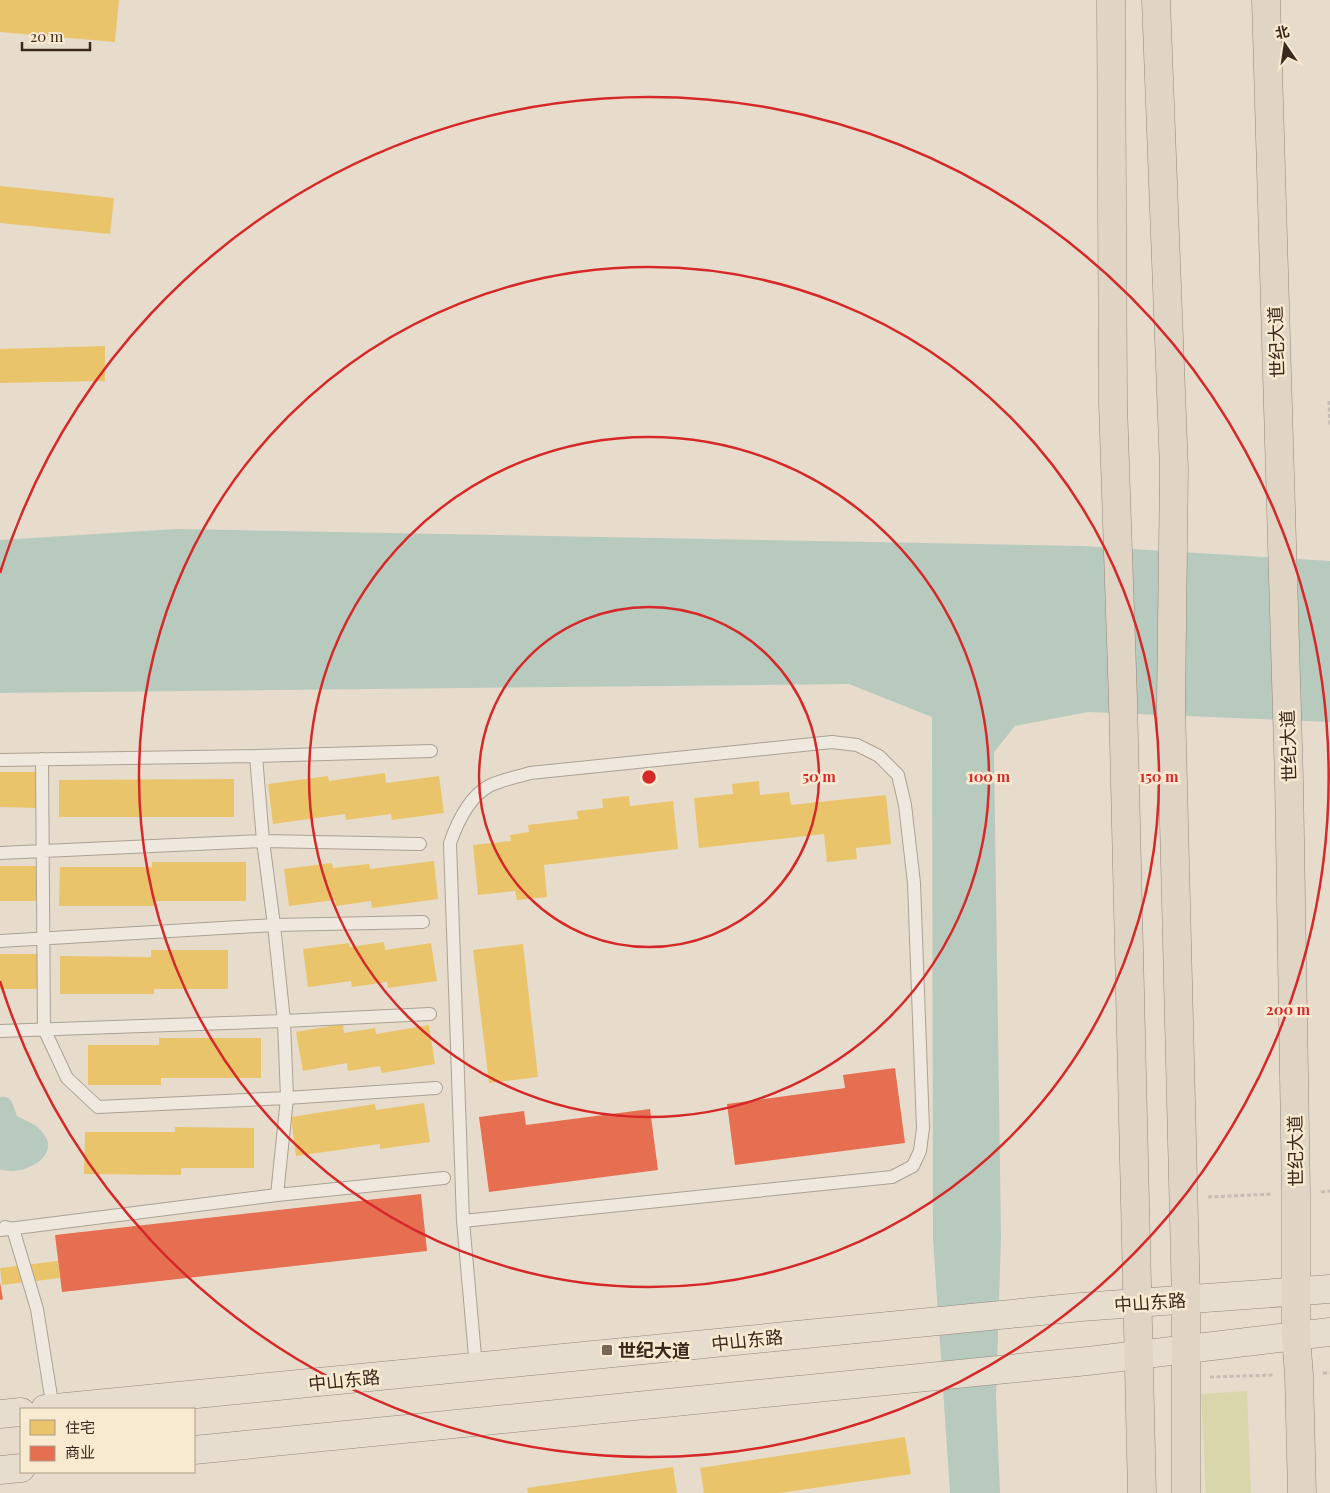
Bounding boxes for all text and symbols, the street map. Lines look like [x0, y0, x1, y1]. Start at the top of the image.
scale bar [22, 20, 90, 52]
north arrow [1260, 20, 1310, 70]
text: 北 [1273, 21, 1291, 43]
text: 20 m [30, 26, 64, 46]
street label: 世纪大道 [1263, 306, 1289, 378]
street label: 世纪大道 [1275, 710, 1301, 782]
text: 50 m [802, 766, 836, 786]
text: 100 m [968, 766, 1011, 786]
text: 150 m [1139, 766, 1179, 786]
centre of rings [640, 768, 658, 786]
text: 200 m [1266, 999, 1311, 1019]
street label: 世纪大道 [1282, 1115, 1308, 1187]
street label: 中山东路 [1113, 1288, 1187, 1316]
street label: 中山东路 [710, 1324, 784, 1356]
place label: 世纪大道 [618, 1338, 690, 1362]
marker: 世纪大道 [600, 1343, 614, 1357]
street label: 中山东路 [307, 1364, 381, 1396]
legend [20, 1408, 195, 1473]
text: 住宅 [65, 1417, 95, 1437]
text: 商业 [65, 1442, 95, 1462]

